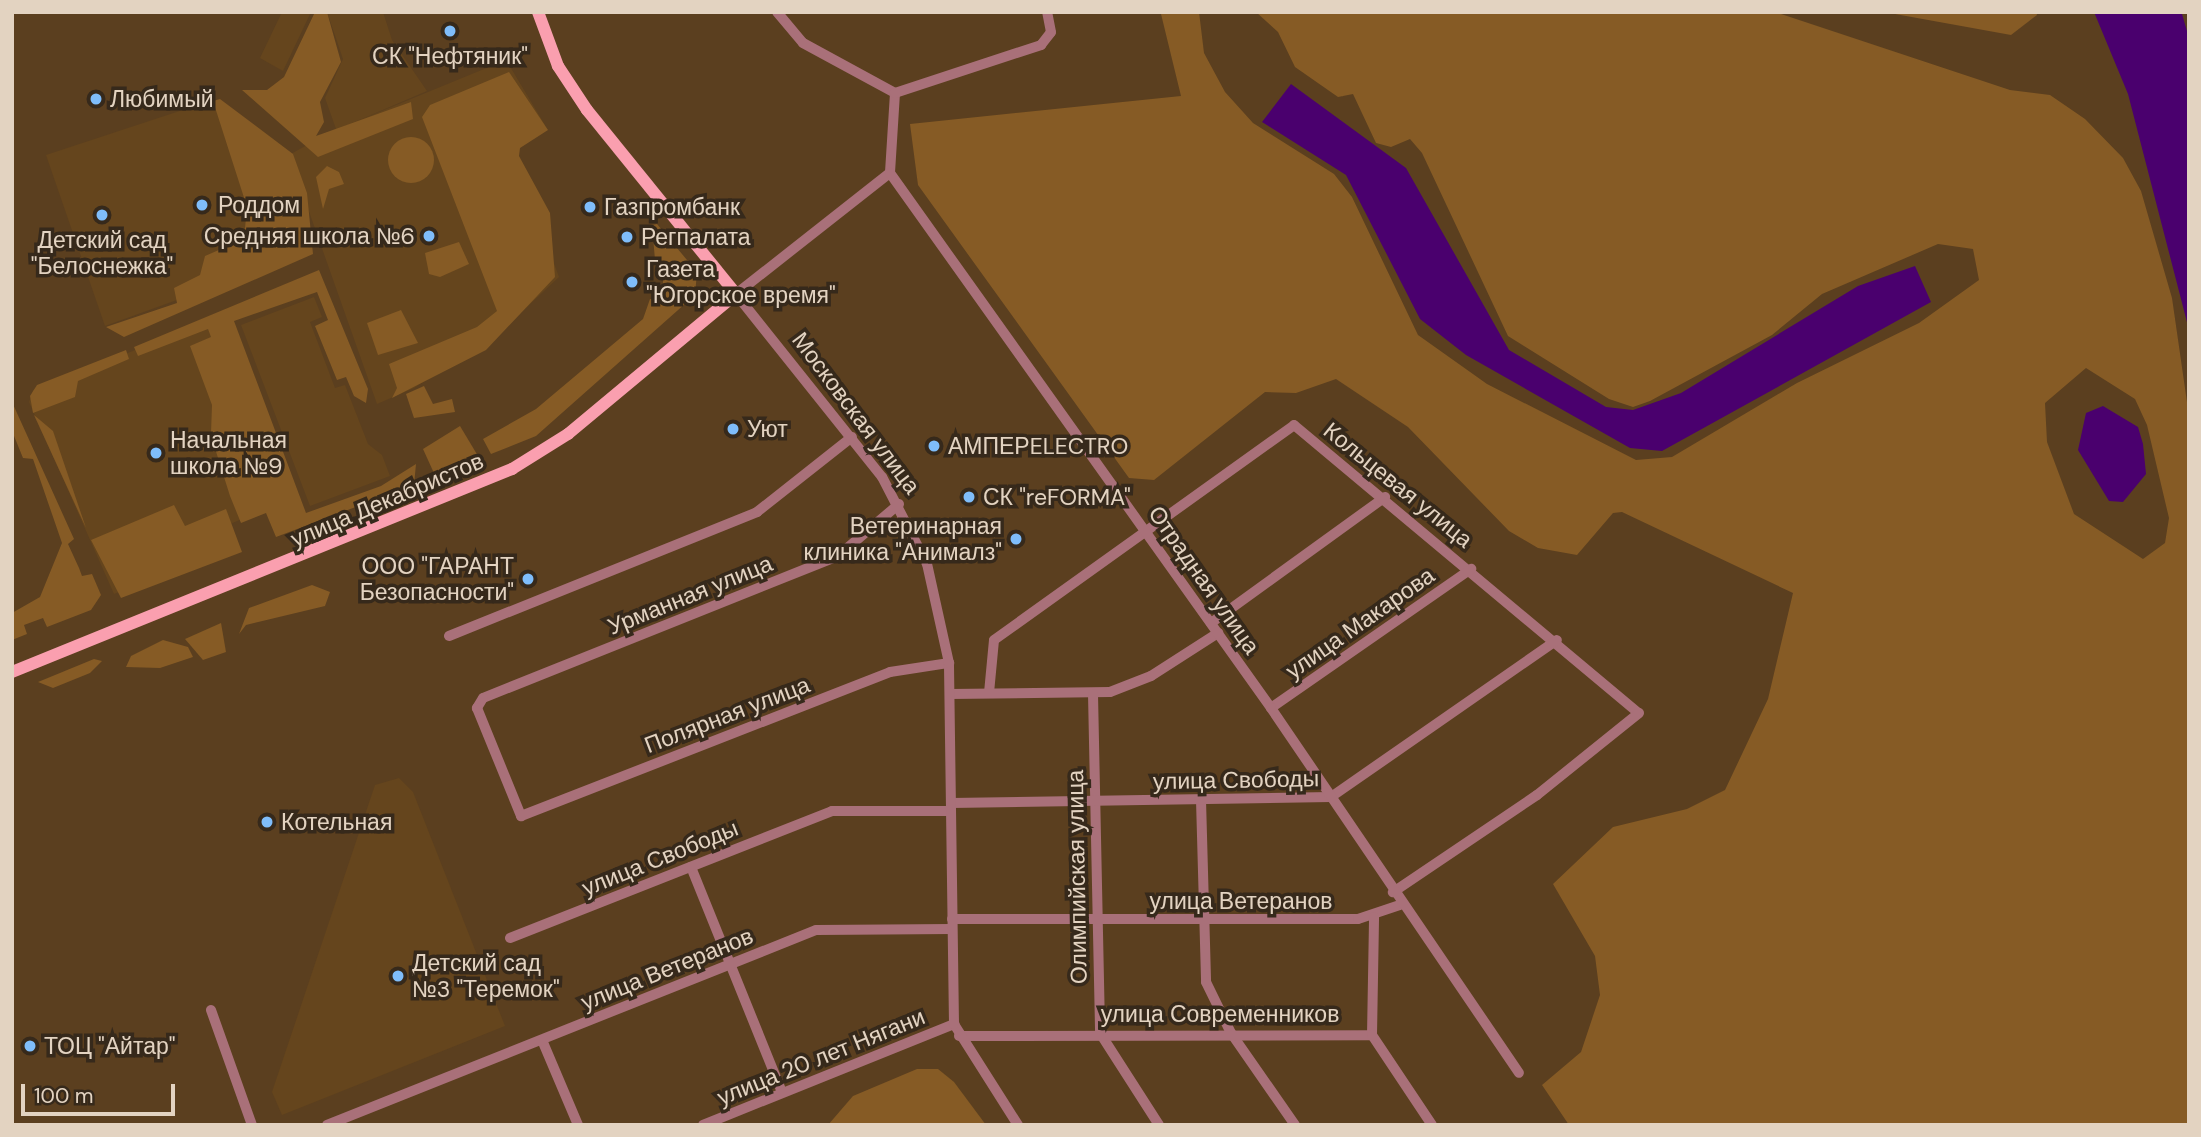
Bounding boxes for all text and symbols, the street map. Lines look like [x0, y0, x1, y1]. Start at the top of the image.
marker: СК "Нефтяник" [442, 23, 458, 39]
place label: СК "Нефтяник" [372, 42, 528, 70]
place label: Любимый [110, 85, 214, 113]
marker: Любимый [88, 91, 104, 107]
place label: Роддом [218, 191, 300, 219]
place label: Газпромбанк [604, 193, 740, 221]
marker: Роддом [192, 195, 212, 215]
marker: Газпромбанк [582, 199, 598, 215]
marker: Детский сад "Белоснежка" [94, 207, 110, 223]
place label: Средняя школа №6 [204, 222, 415, 250]
place label: Регпалата [641, 223, 751, 251]
place label: Детский сад "Белоснежка" [31, 226, 173, 280]
marker: Средняя школа №6 [421, 228, 437, 244]
marker: Регпалата [619, 229, 635, 245]
place label: Газета "Югорское время" [646, 255, 836, 309]
marker: Газета "Югорское время" [624, 274, 640, 290]
street label: Московская улица [786, 327, 926, 499]
place label: Уют [747, 415, 788, 443]
street label: Кольцевая улица [1318, 417, 1478, 553]
marker: Уют [725, 421, 741, 437]
place label: Начальная школа №9 [170, 426, 287, 480]
place label: АМПЕРELECTRO [948, 432, 1128, 460]
marker: АМПЕРELECTRO [926, 438, 942, 454]
marker: Начальная школа №9 [148, 445, 164, 461]
street label: улица Декабристов [286, 447, 488, 553]
place label: СК "reFORMA" [983, 483, 1131, 511]
marker: СК "reFORMA" [961, 489, 977, 505]
street label: Отрадная улица [1143, 501, 1265, 659]
place label: Ветеринарная клиника "Анималз" [804, 512, 1002, 566]
marker: Ветеринарная клиника "Анималз" [1008, 531, 1024, 547]
street label: Урманная улица [604, 549, 776, 641]
place label: ООО "ГАРАНТ Безопасности" [360, 552, 514, 606]
street label: улица Макарова [1280, 561, 1440, 685]
marker: ООО "ГАРАНТ Безопасности" [520, 571, 536, 587]
street label: Полярная улица [640, 671, 814, 759]
street label: улица Свободы [1153, 765, 1319, 795]
street label: Олимпийская улица [1061, 770, 1093, 984]
place label: Котельная [281, 808, 392, 836]
marker: Котельная [259, 814, 275, 830]
street label: улица Свободы [578, 814, 742, 902]
street label: улица Ветеранов [1149, 887, 1333, 915]
street label: улица Ветеранов [577, 922, 757, 1016]
place label: Детский сад №3 "Теремок" [412, 949, 560, 1003]
marker: Детский сад №3 "Теремок" [390, 968, 406, 984]
street label: улица Современников [1101, 1000, 1339, 1028]
street label: улица 20 лет Нягани [713, 1003, 929, 1111]
place label: ТОЦ "Айтар" [44, 1032, 175, 1060]
marker: ТОЦ "Айтар" [22, 1038, 38, 1054]
scale bar [24, 1070, 178, 1114]
text: 100 m [34, 1082, 94, 1110]

